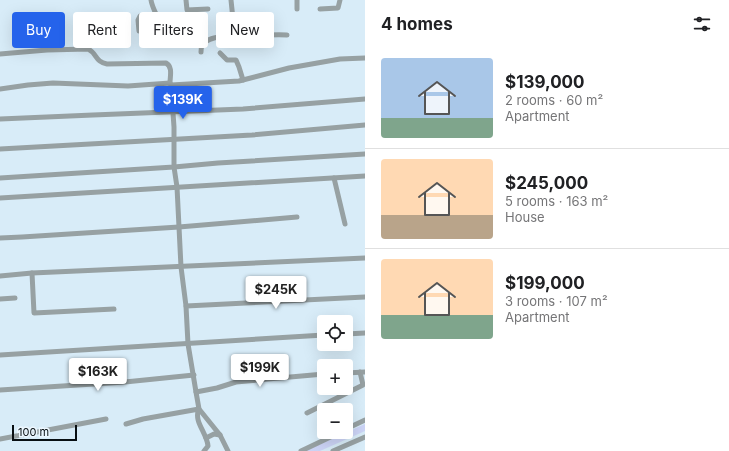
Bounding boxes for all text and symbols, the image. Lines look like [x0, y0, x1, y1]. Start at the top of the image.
chip: Buy [12, 12, 65, 48]
chip: Rent [73, 12, 131, 48]
chip: Filters [139, 12, 208, 48]
chip: New [216, 12, 274, 48]
icon: filters [691, 13, 713, 35]
text: 4 homes [381, 14, 453, 34]
text: $139,000 [505, 72, 585, 92]
icon: home [413, 74, 461, 122]
pin: $139K [155, 86, 211, 120]
text: $139K [163, 91, 203, 107]
text: 2 rooms · 60 m² [505, 92, 603, 108]
text: Apartment [505, 108, 570, 124]
text: $245,000 [505, 173, 588, 193]
icon: home [413, 175, 461, 223]
text: 5 rooms · 163 m² [505, 193, 608, 209]
text: House [505, 209, 545, 225]
text: $199,000 [505, 273, 585, 293]
icon: home [413, 275, 461, 323]
pin: $245K [248, 276, 304, 310]
text: $245K [255, 281, 297, 297]
text: 3 rooms · 107 m² [505, 293, 608, 309]
text: Apartment [505, 309, 570, 325]
map controls [317, 315, 353, 439]
button: locate [317, 315, 353, 351]
pin: $199K [232, 354, 288, 388]
pin: $163K [70, 358, 126, 392]
text: $199K [240, 359, 280, 375]
button: + [317, 359, 353, 395]
text: $163K [78, 363, 118, 379]
button: − [317, 403, 353, 439]
scale bar [12, 423, 77, 442]
text: 100 m [18, 425, 49, 439]

